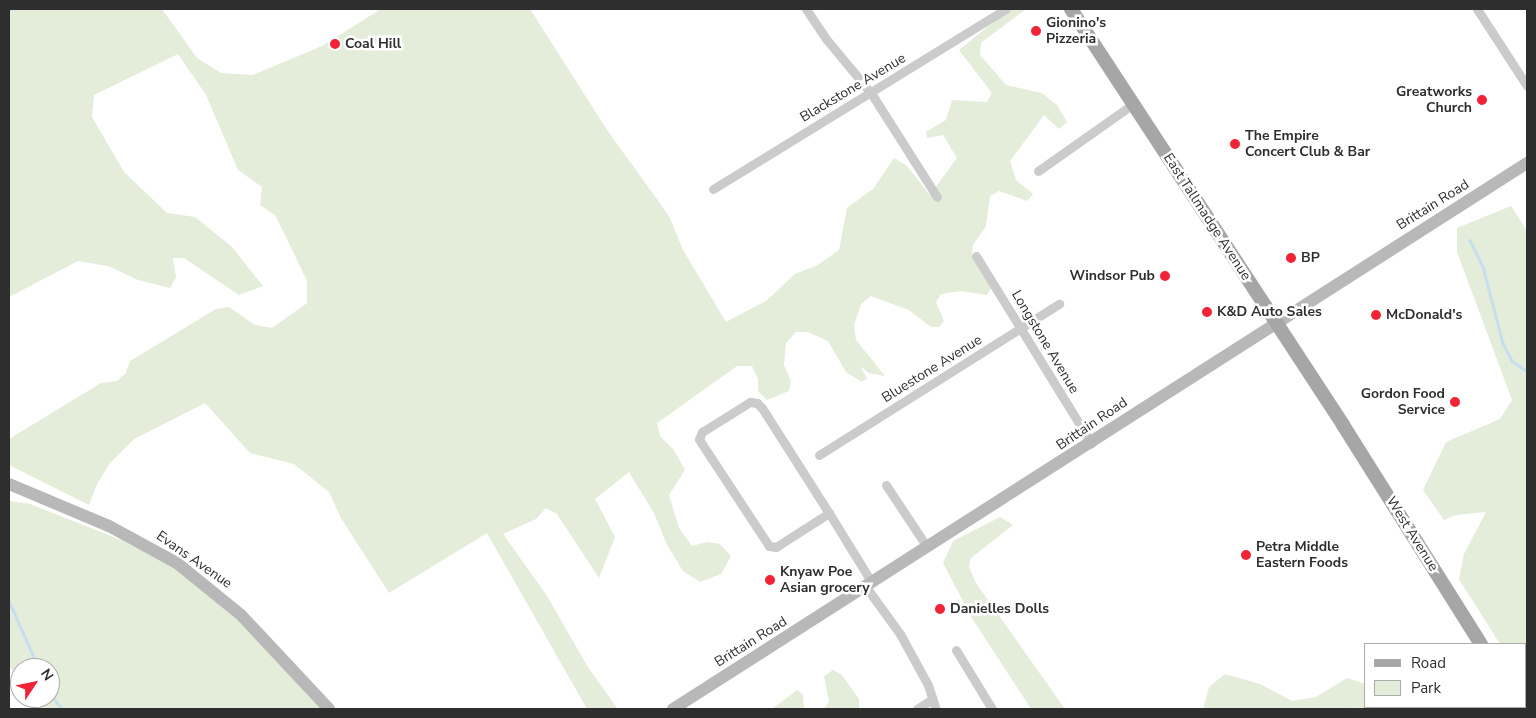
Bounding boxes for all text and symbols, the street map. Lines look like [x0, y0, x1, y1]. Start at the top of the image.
place label: Gionino's Pizzeria [1046, 15, 1106, 48]
marker: Gionino's Pizzeria [1030, 25, 1042, 37]
place label: Coal Hill [345, 36, 401, 52]
marker: Coal Hill [329, 38, 341, 50]
street label: Blackstone Avenue [797, 50, 909, 126]
place label: Greatworks Church [1396, 84, 1472, 116]
marker: Greatworks Church [1476, 94, 1488, 106]
place label: The Empire Concert Club & Bar [1245, 128, 1370, 160]
marker: The Empire Concert Club & Bar [1229, 138, 1241, 150]
street label: East Tallmadge Avenue [1160, 150, 1254, 284]
street label: Brittain Road [1394, 176, 1472, 234]
place label: BP [1301, 250, 1320, 266]
marker: BP [1285, 252, 1297, 264]
place label: Windsor Pub [1070, 268, 1155, 284]
marker: Windsor Pub [1159, 270, 1171, 282]
street label: Longstone Avenue [1008, 287, 1082, 397]
place label: K&D Auto Sales [1217, 304, 1322, 320]
marker: K&D Auto Sales [1201, 306, 1213, 318]
place label: McDonald's [1386, 307, 1462, 323]
marker: McDonald's [1370, 309, 1382, 321]
street label: Bluestone Avenue [879, 331, 985, 407]
place label: Gordon Food Service [1361, 386, 1445, 418]
street label: Brittain Road [1053, 394, 1131, 454]
marker: Gordon Food Service [1449, 396, 1461, 408]
street label: West Avenue [1382, 494, 1442, 574]
street label: Evans Avenue [153, 528, 235, 592]
place label: Petra Middle Eastern Foods [1256, 539, 1348, 572]
marker: Petra Middle Eastern Foods [1240, 549, 1252, 561]
place label: Knyaw Poe Asian grocery [780, 564, 870, 596]
marker: Knyaw Poe Asian grocery [764, 574, 776, 586]
place label: Danielles Dolls [950, 601, 1049, 617]
marker: Danielles Dolls [934, 603, 946, 615]
street label: Brittain Road [712, 613, 790, 671]
legend [1364, 643, 1526, 708]
text: Road [1411, 653, 1446, 673]
north arrow [10, 658, 60, 708]
text: N [36, 665, 58, 685]
text: Park [1411, 678, 1441, 698]

